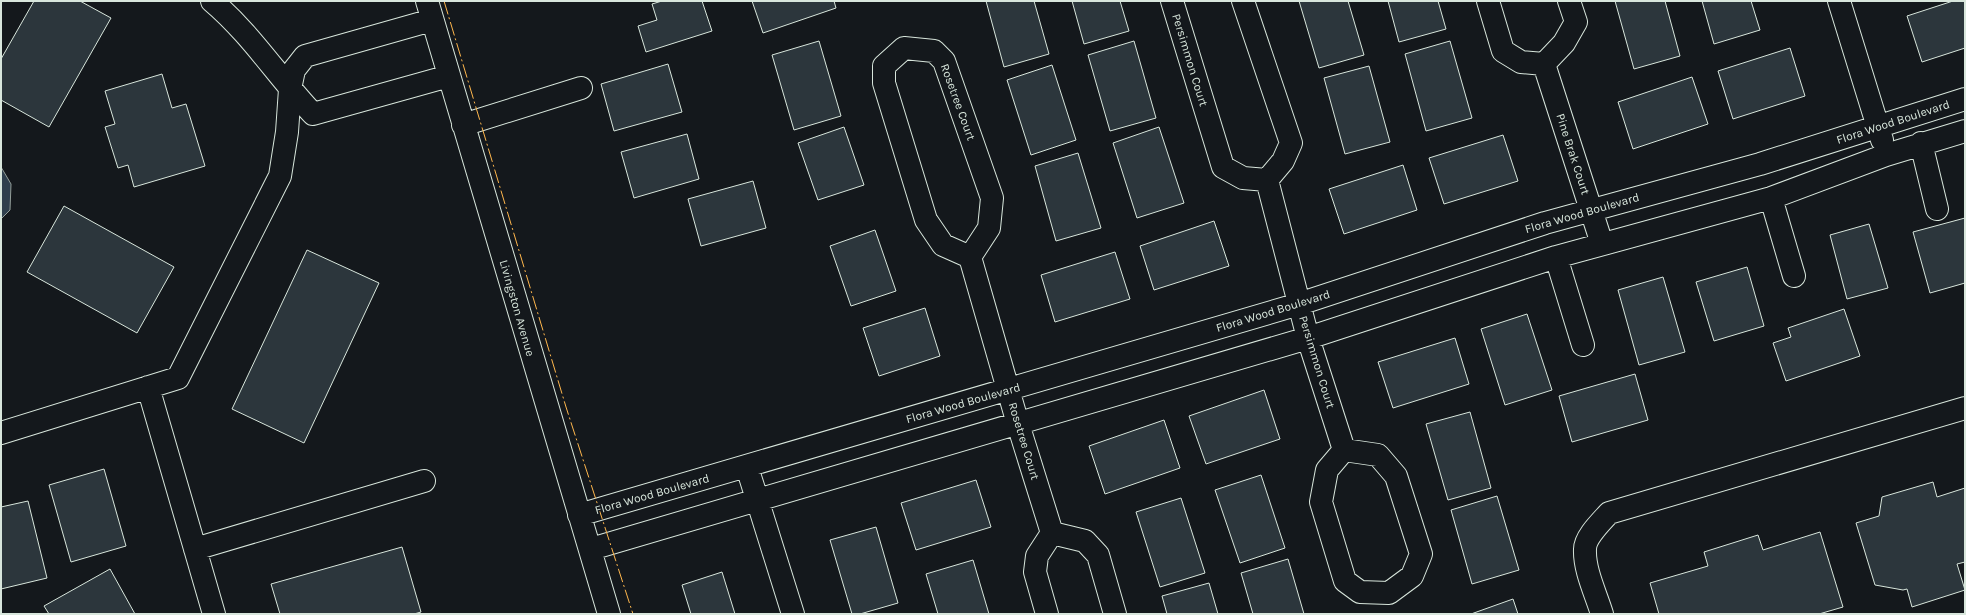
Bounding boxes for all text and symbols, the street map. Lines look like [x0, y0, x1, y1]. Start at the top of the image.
street label: Persimmon Court [1169, 12, 1211, 108]
street label: Rosetree Court [938, 62, 978, 143]
street label: Flora Wood Boulevard [1835, 97, 1951, 147]
street label: Pine Brak Court [1553, 112, 1593, 197]
street label: Flora Wood Boulevard [1523, 190, 1641, 236]
street label: Livingston Avenue [497, 258, 537, 358]
street label: Flora Wood Boulevard [1214, 287, 1332, 335]
street label: Persimmon Court [1296, 314, 1338, 410]
street label: Flora Wood Boulevard [904, 380, 1022, 426]
street label: Rosetree Court [1006, 400, 1043, 482]
street label: Flora Wood Boulevard [593, 471, 711, 517]

